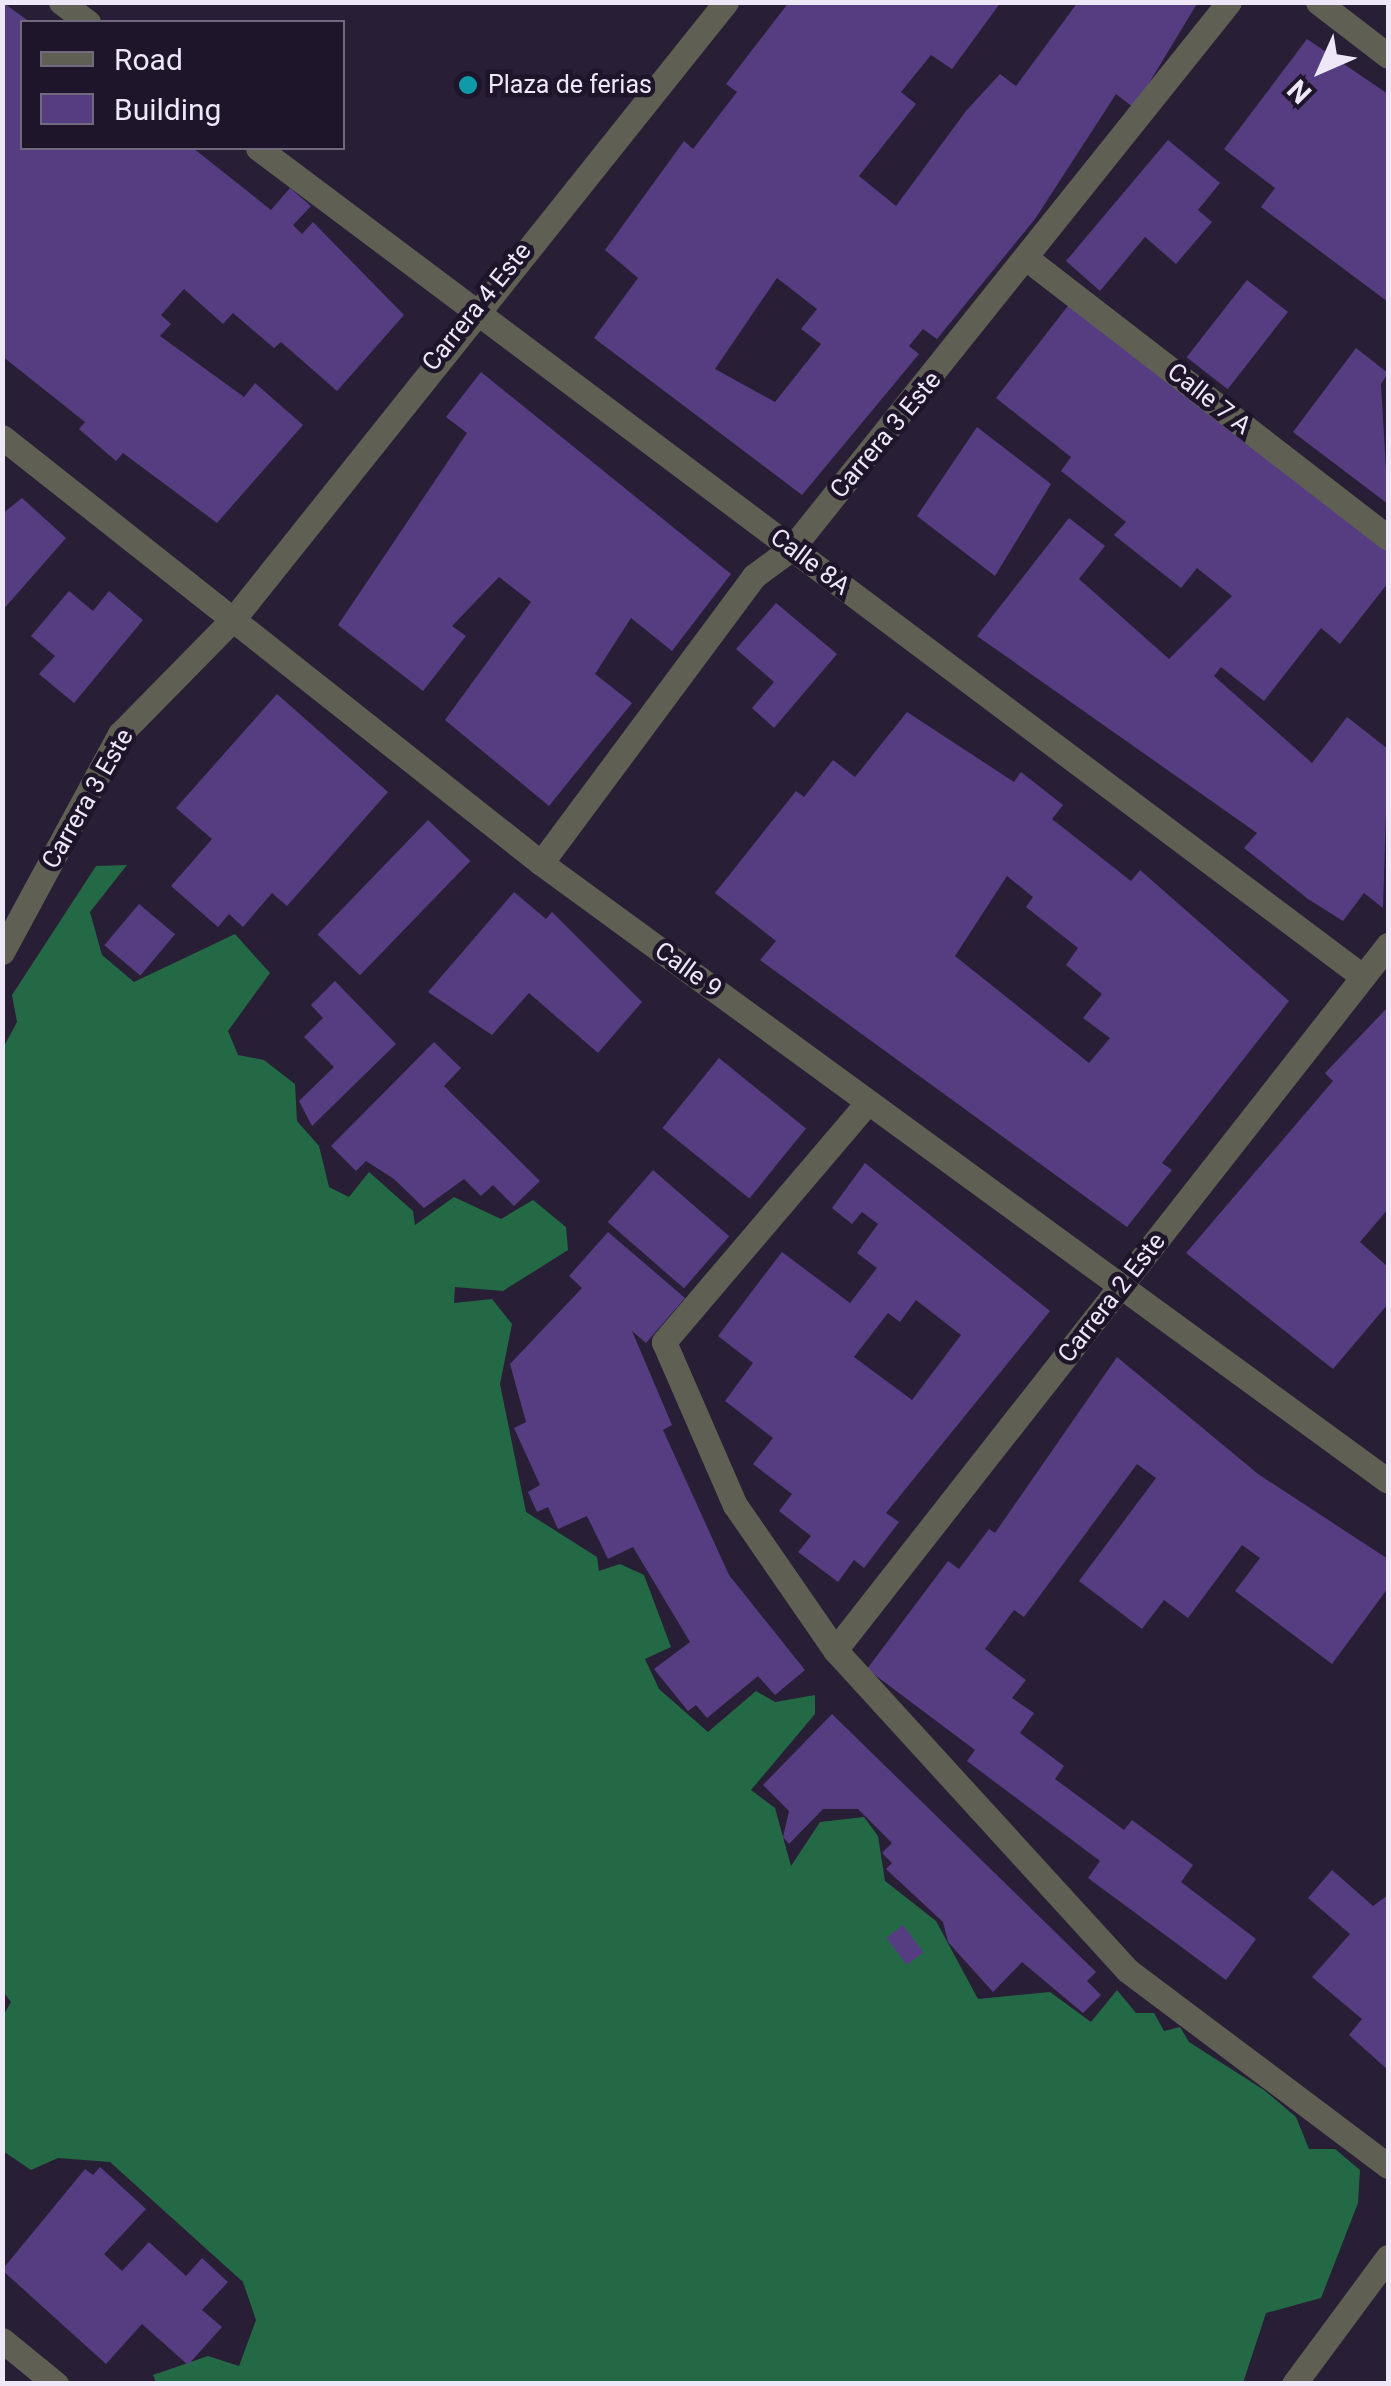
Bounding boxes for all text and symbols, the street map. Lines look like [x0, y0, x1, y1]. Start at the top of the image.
legend [20, 20, 345, 150]
north arrow [1271, 20, 1371, 120]
text: Road [114, 42, 183, 77]
place label: Plaza de ferias [488, 70, 652, 100]
text: N [1281, 73, 1318, 110]
marker: Plaza de ferias [457, 74, 479, 96]
text: Building [114, 92, 221, 127]
street label: Carrera 4 Este [416, 237, 538, 377]
street label: Calle 7 A [1161, 357, 1257, 441]
street label: Carrera 3 Este [824, 365, 948, 505]
street label: Calle 8A [764, 522, 856, 602]
street label: Carrera 3 Este [36, 724, 140, 874]
street label: Calle 9 [649, 936, 727, 1004]
street label: Carrera 2 Este [1052, 1227, 1172, 1369]

